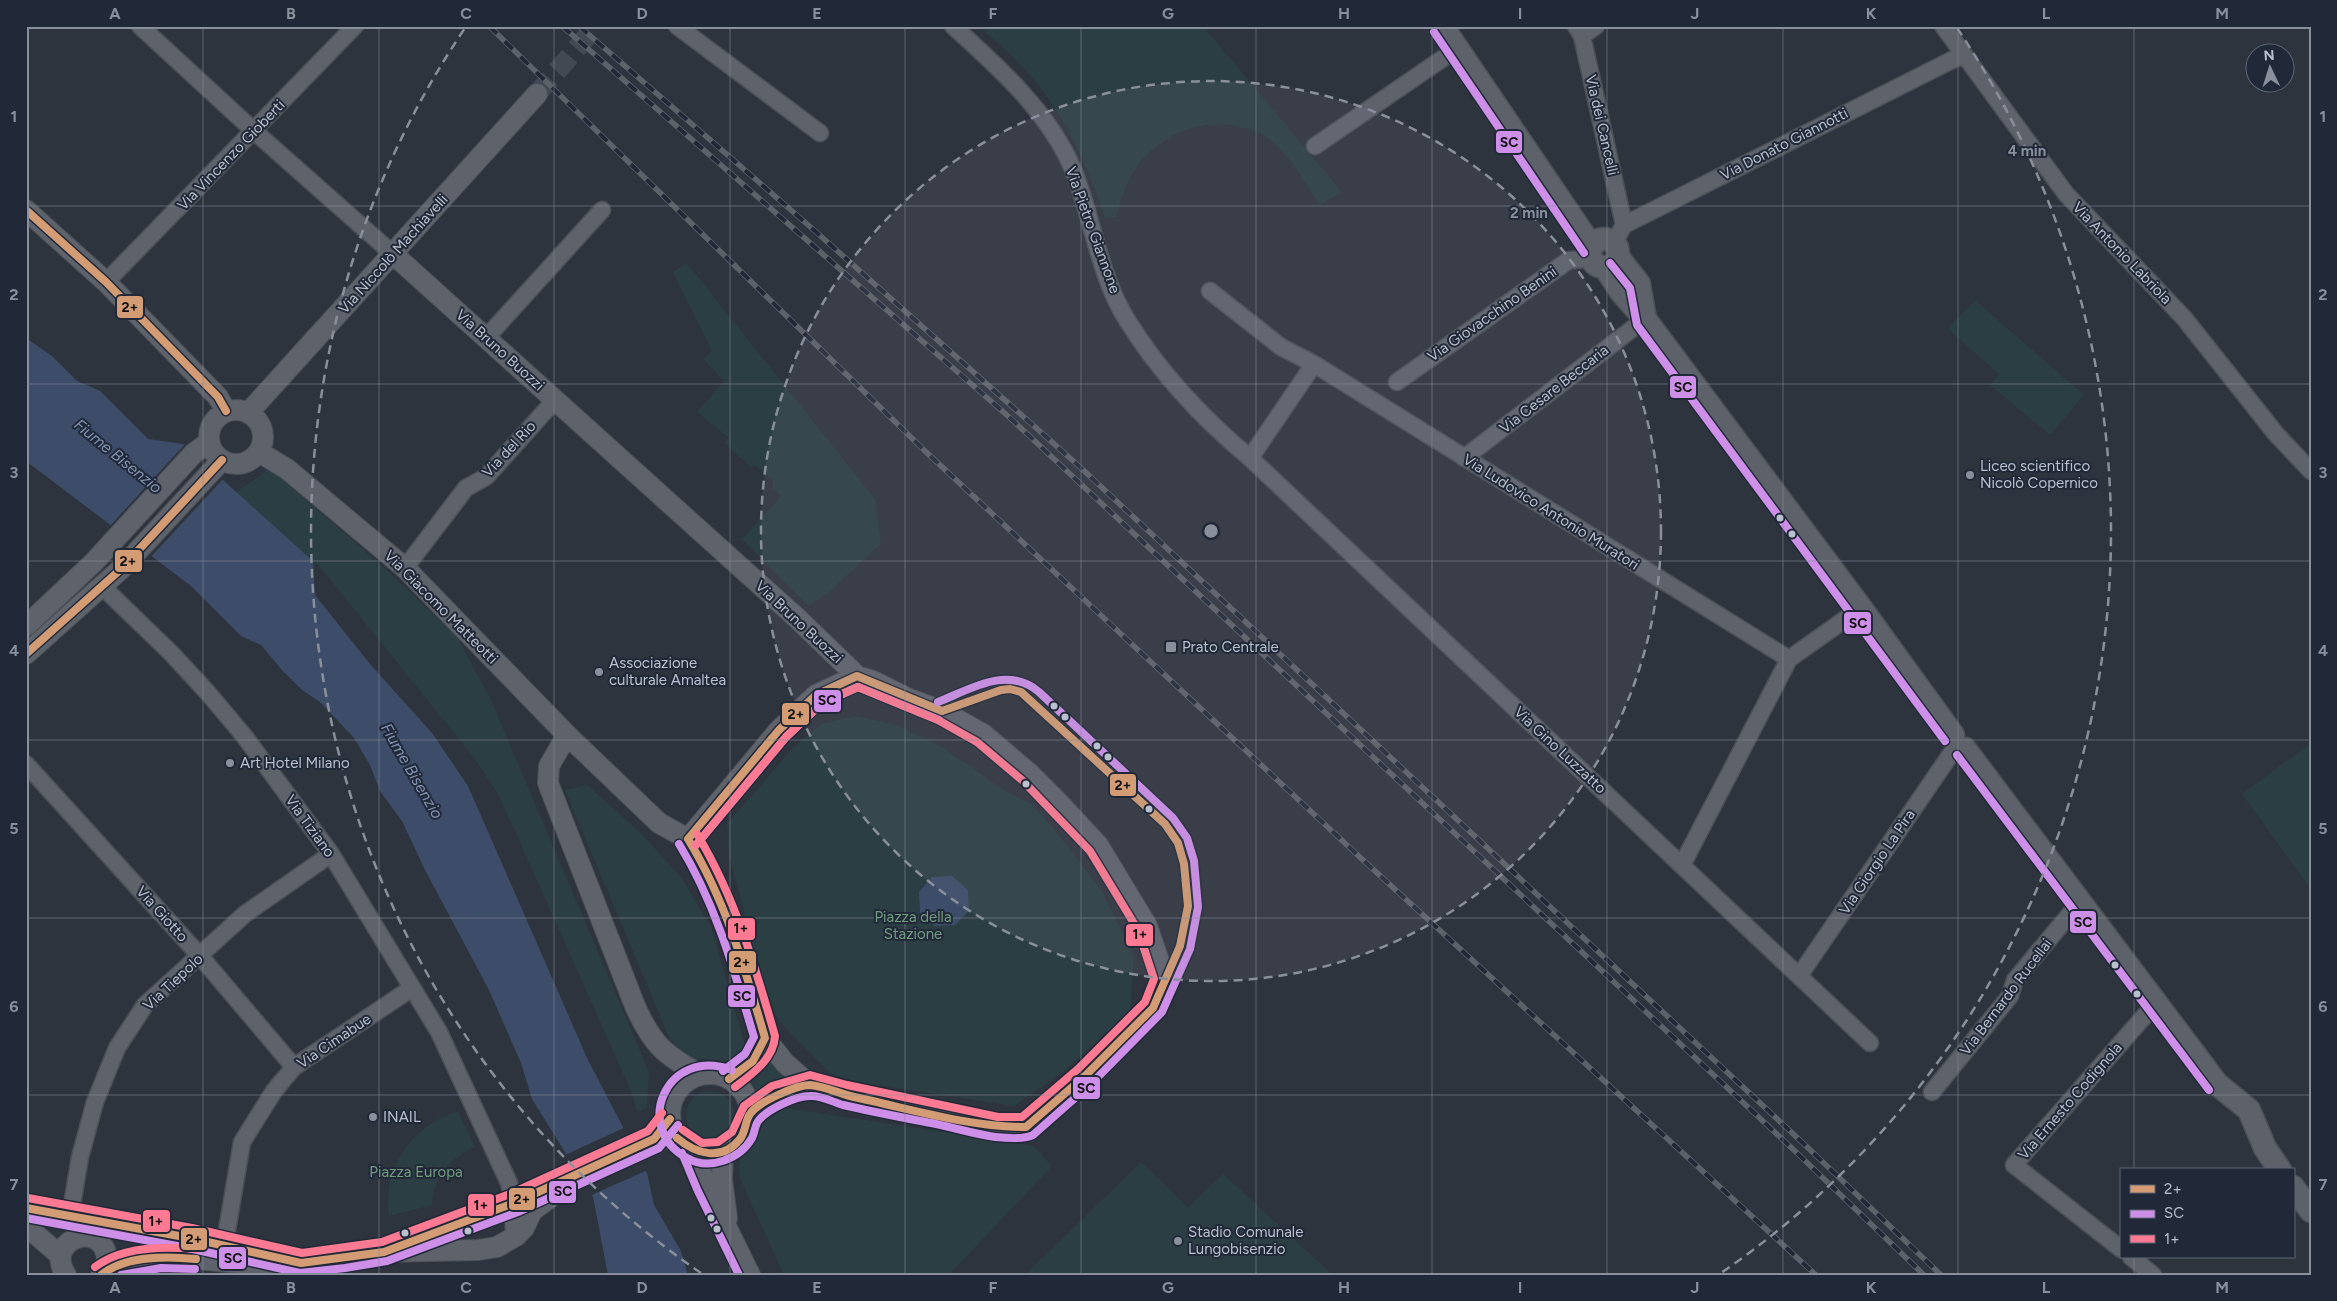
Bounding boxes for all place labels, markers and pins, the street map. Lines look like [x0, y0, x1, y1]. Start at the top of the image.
place label: Liceo scientifico Nicolò Copernico [1980, 457, 2098, 492]
marker: Liceo scientifico Nicolò Copernico [1964, 469, 1976, 481]
unlabelled marker [1775, 513, 1785, 523]
centre of rings [1202, 522, 1220, 540]
unlabelled marker [1787, 529, 1797, 539]
place label: Prato Centrale [1182, 638, 1279, 656]
marker: Prato Centrale [1164, 640, 1178, 654]
place label: Associazione culturale Amaltea [609, 654, 726, 689]
marker: Associazione culturale Amaltea [593, 666, 605, 678]
unlabelled marker [1049, 701, 1059, 711]
unlabelled marker [1060, 712, 1070, 722]
unlabelled marker [1092, 741, 1102, 751]
unlabelled marker [1103, 752, 1113, 762]
place label: Art Hotel Milano [240, 754, 350, 772]
marker: Art Hotel Milano [224, 757, 236, 769]
unlabelled marker [1021, 779, 1031, 789]
unlabelled marker [1144, 804, 1154, 814]
unlabelled marker [2110, 960, 2120, 970]
unlabelled marker [2132, 989, 2142, 999]
place label: INAIL [383, 1108, 421, 1126]
marker: INAIL [367, 1111, 379, 1123]
unlabelled marker [706, 1213, 716, 1223]
place label: Stadio Comunale Lungobisenzio [1188, 1223, 1303, 1258]
unlabelled marker [712, 1224, 722, 1234]
unlabelled marker [463, 1226, 473, 1236]
unlabelled marker [400, 1228, 410, 1238]
marker: Stadio Comunale Lungobisenzio [1172, 1235, 1184, 1247]

